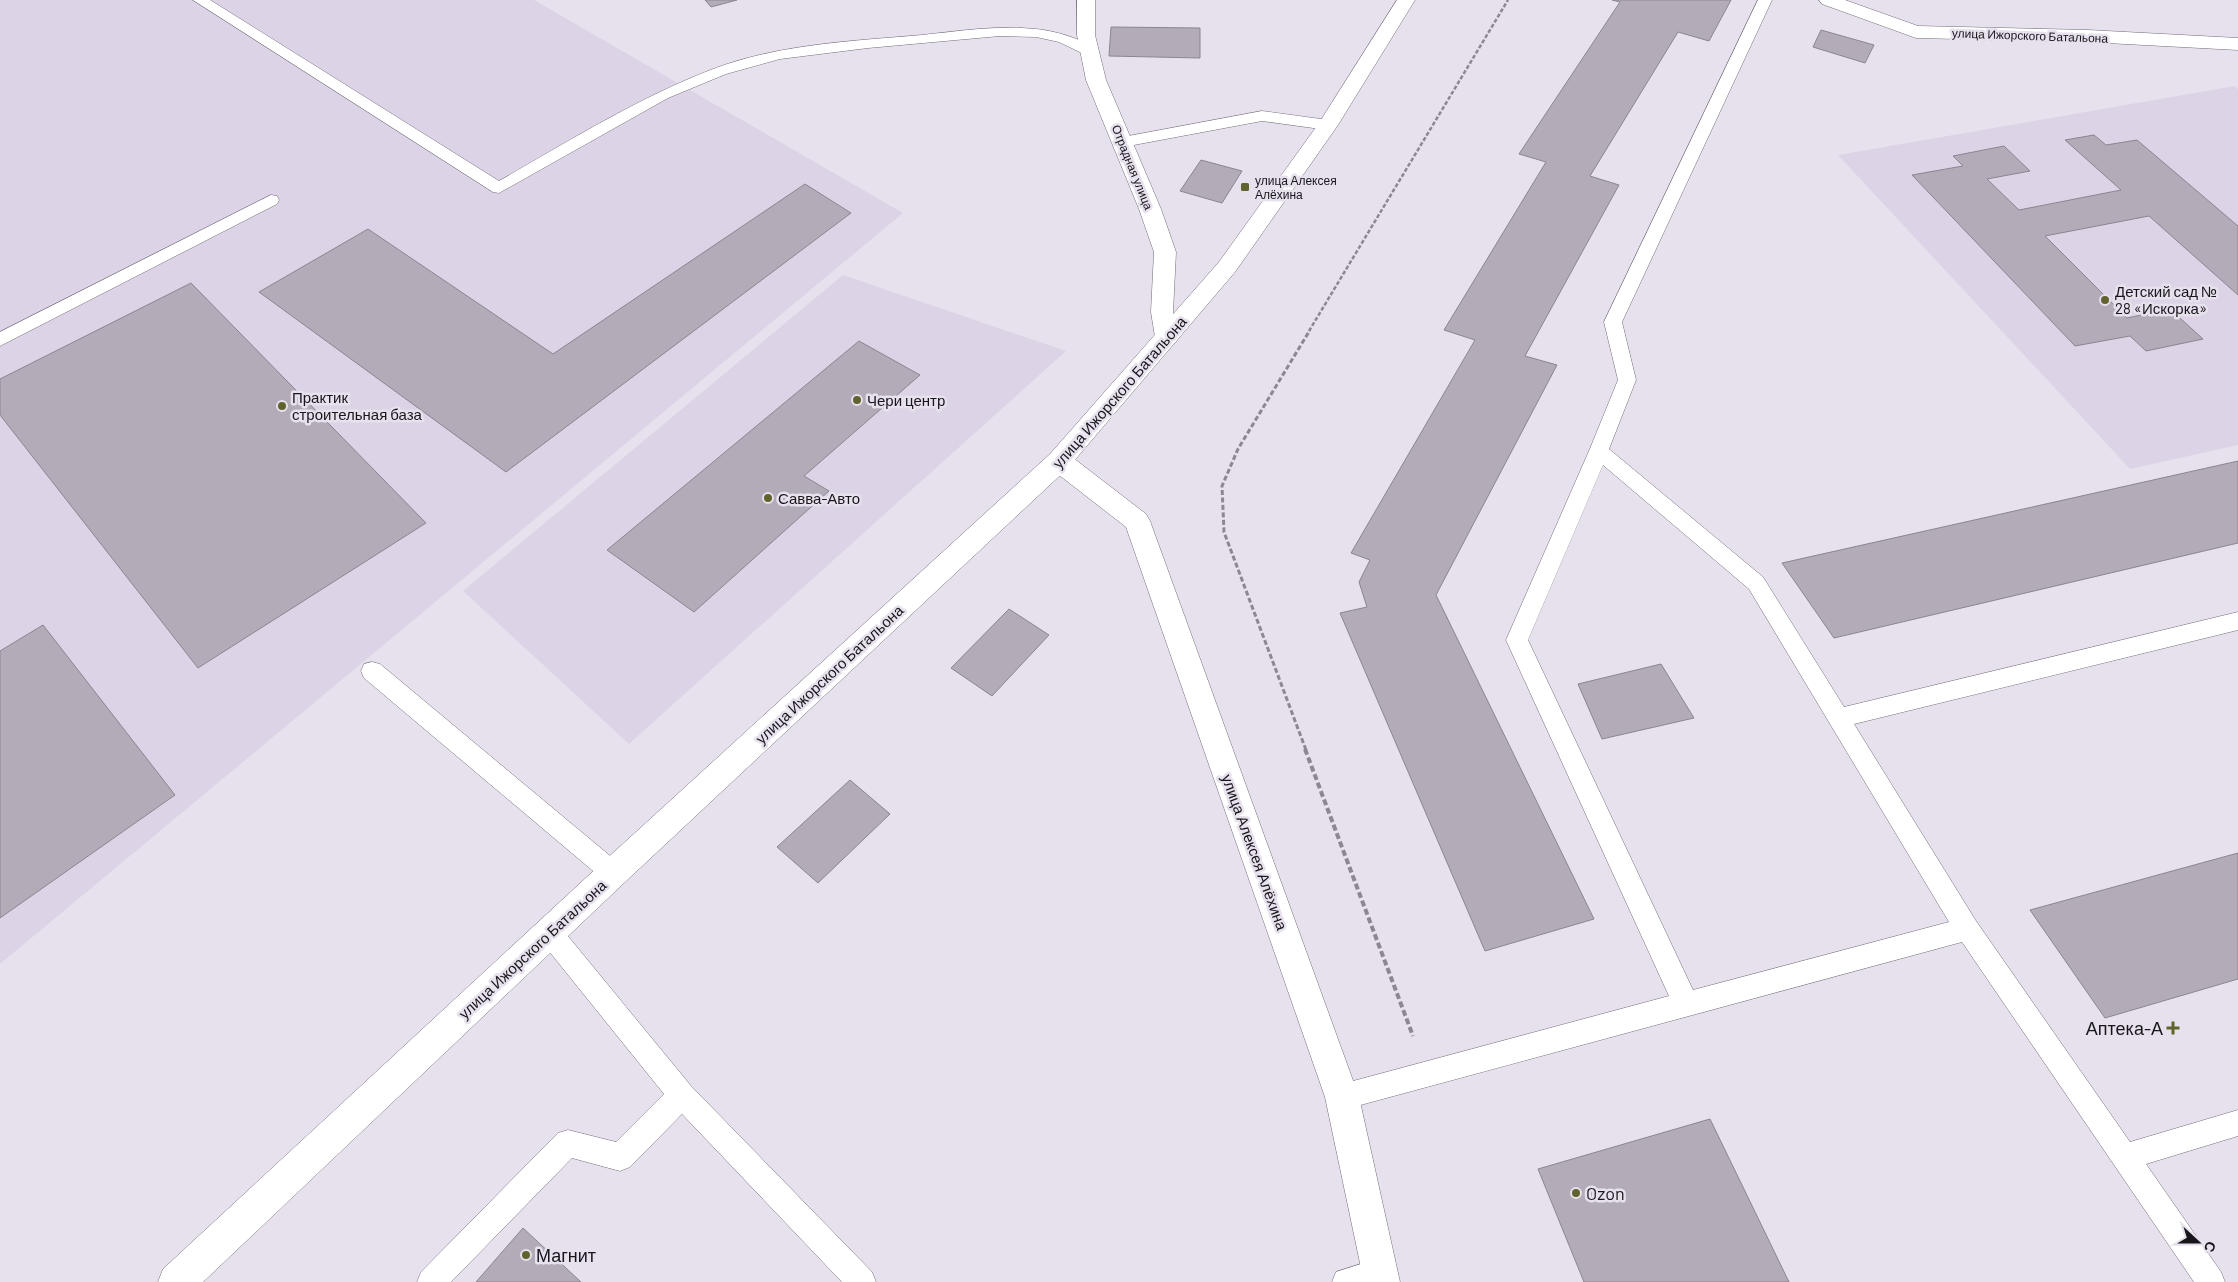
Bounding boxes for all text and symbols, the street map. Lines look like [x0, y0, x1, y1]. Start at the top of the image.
street label: улица Ижорского Батальона [1952, 25, 2109, 46]
street label: Отрадная улица [1109, 122, 1157, 212]
place label: улица Алексея Алёхина [1255, 173, 1337, 201]
marker: улица Алексея Алёхина [1239, 181, 1251, 193]
place label: Детский сад № 28 «Искорка» [2115, 282, 2217, 317]
marker: Детский сад № 28 «Искорка» [2099, 294, 2111, 306]
street label: улица Ижорского Батальона [1048, 312, 1190, 472]
place label: Практик строительная база [292, 388, 423, 423]
place label: Чери центр [867, 391, 945, 409]
marker: Чери центр [851, 394, 863, 406]
marker: Практик строительная база [276, 400, 288, 412]
place label: Савва-Авто [778, 489, 860, 507]
marker: Савва-Авто [762, 492, 774, 504]
street label: улица Ижорского Батальона [751, 600, 907, 747]
street label: улица Алексея Алёхина [1218, 772, 1292, 933]
street label: улица Ижорского Батальона [454, 875, 610, 1022]
place label: Аптека-А [2086, 1017, 2163, 1039]
marker: Аптека-А [2167, 1022, 2179, 1034]
place label: Ozon [1586, 1182, 1625, 1204]
marker: Ozon [1570, 1187, 1582, 1199]
north arrow [2173, 1217, 2223, 1267]
text: С [2201, 1239, 2220, 1255]
place label: Магнит [536, 1244, 596, 1266]
marker: Магнит [520, 1249, 532, 1261]

